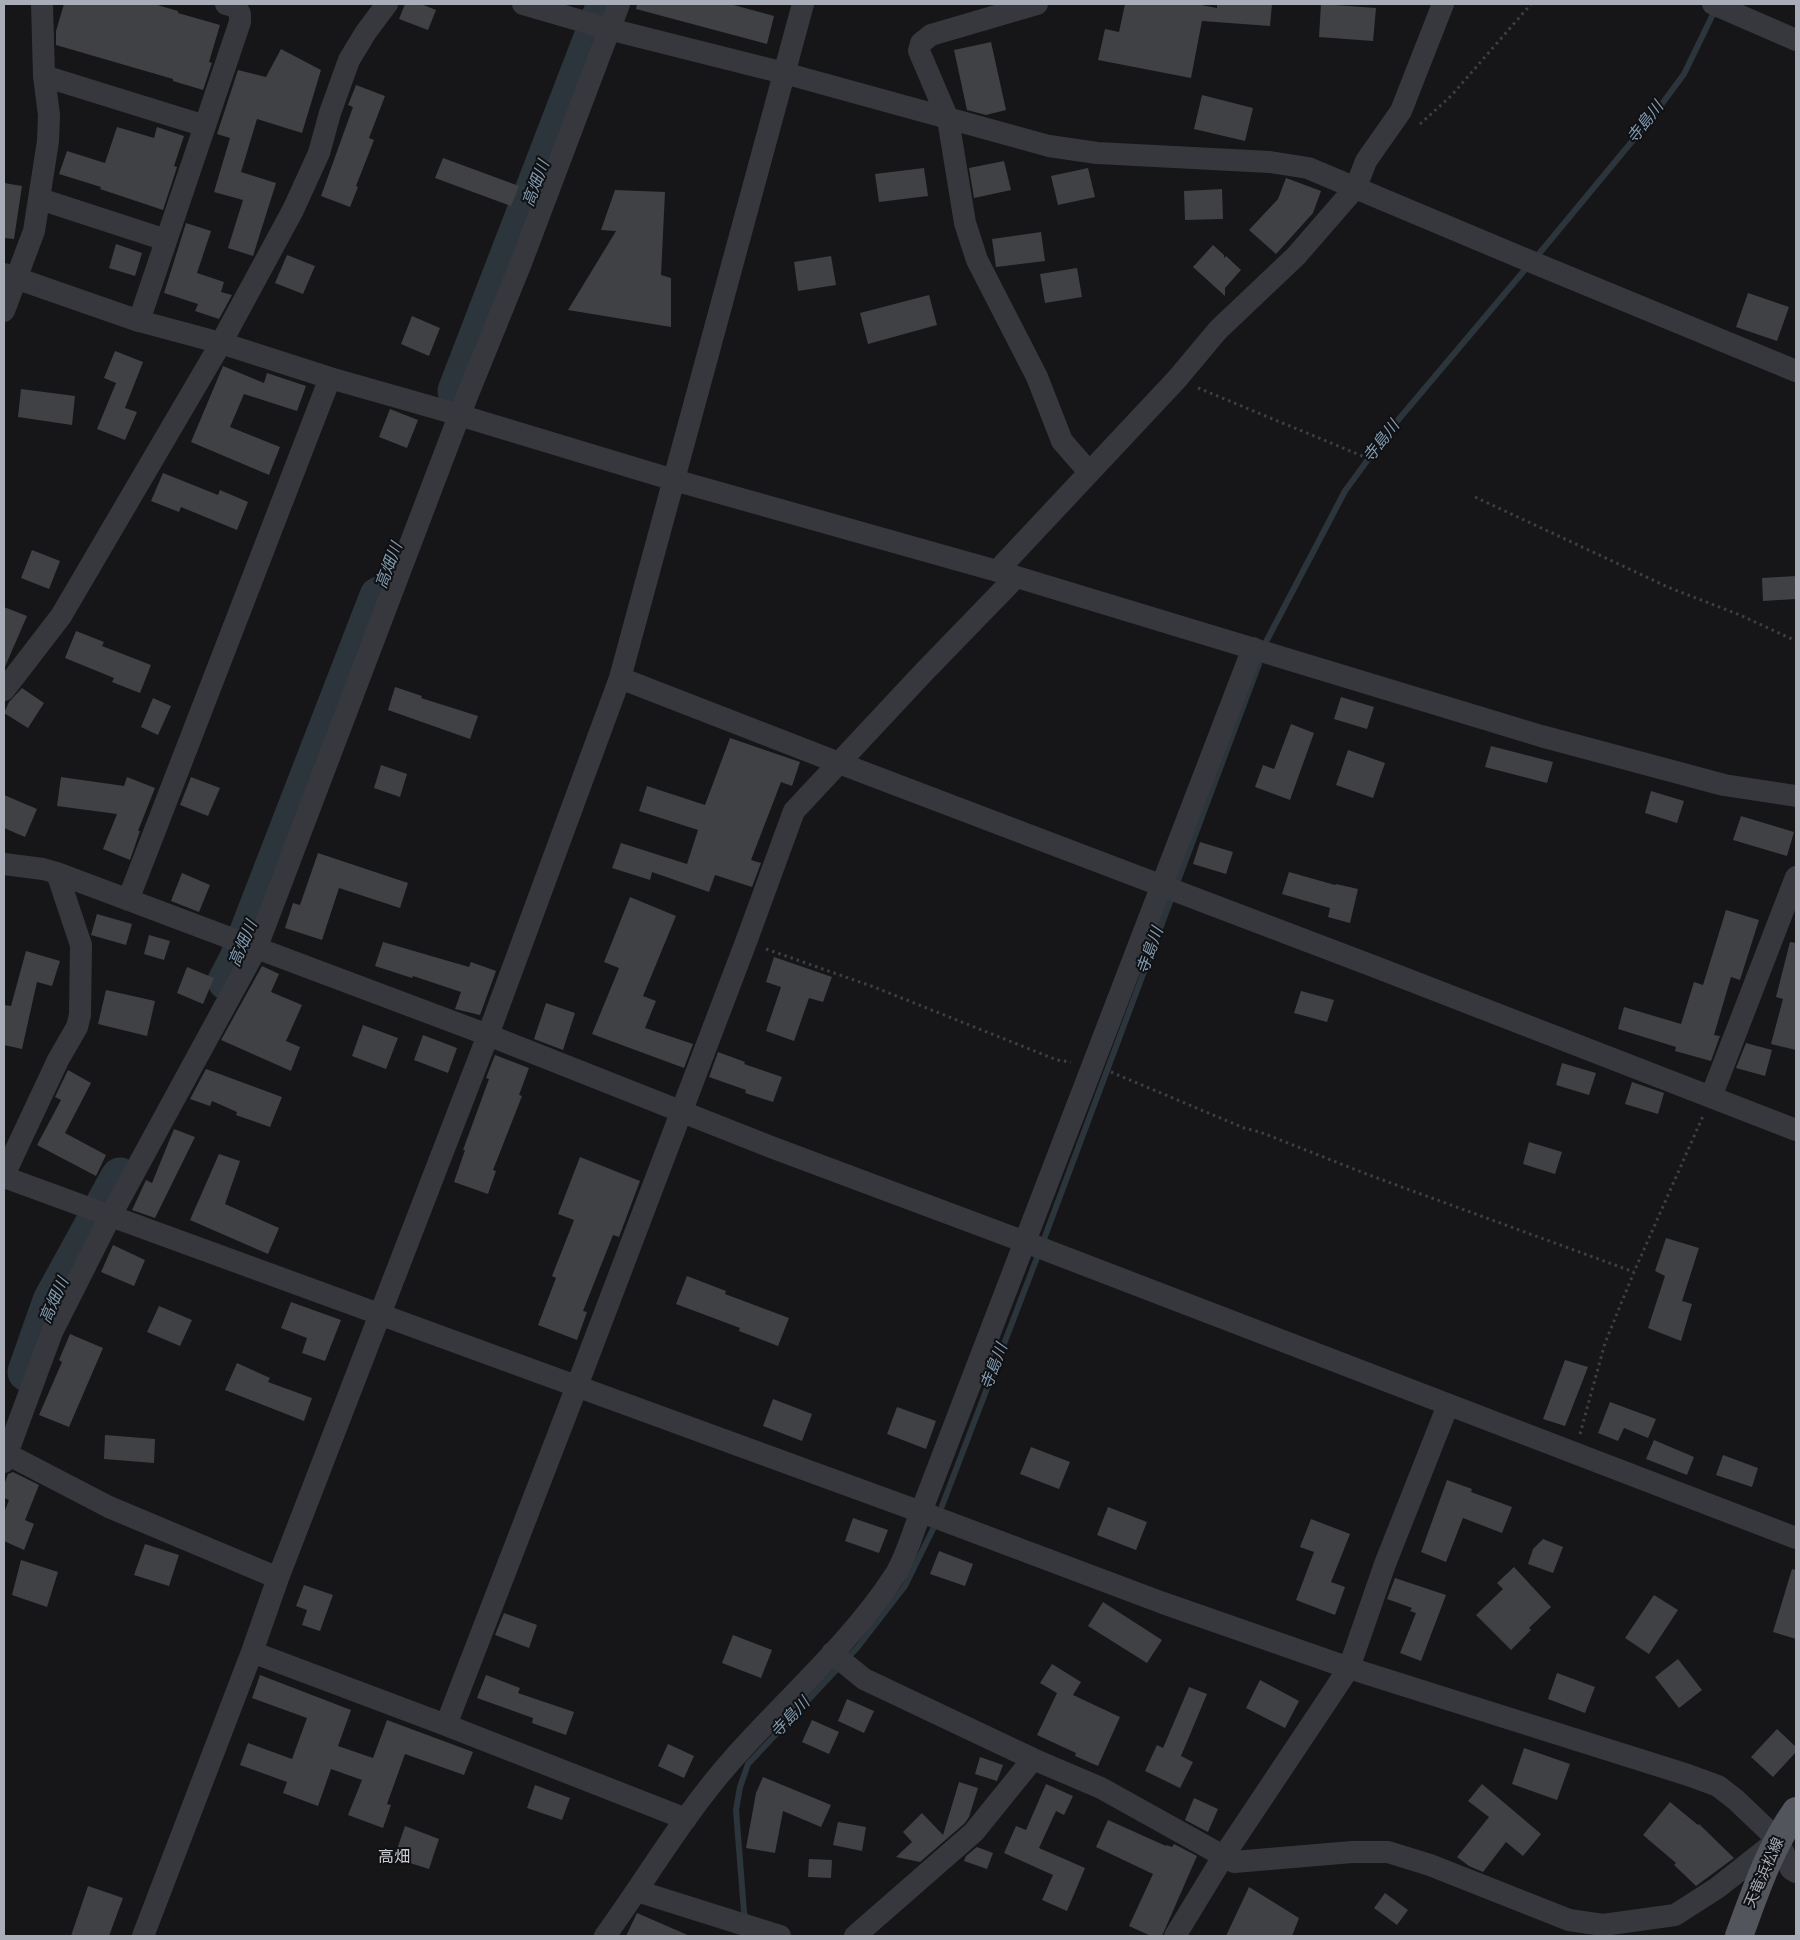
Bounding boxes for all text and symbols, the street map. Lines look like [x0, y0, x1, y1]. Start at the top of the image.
water label: 寺島川 [1624, 98, 1668, 148]
water label: 高畑川 [519, 158, 555, 210]
water label: 寺島川 [1360, 417, 1404, 467]
water label: 高畑川 [372, 540, 408, 592]
water label: 高畑川 [226, 918, 262, 970]
water label: 寺島川 [1134, 925, 1168, 977]
water label: 高畑川 [36, 1275, 74, 1327]
water label: 寺島川 [977, 1341, 1013, 1393]
water label: 寺島川 [768, 1694, 814, 1742]
street label: 天竜浜松線 [1742, 1835, 1788, 1911]
district label: 高畑 [378, 1848, 410, 1868]

